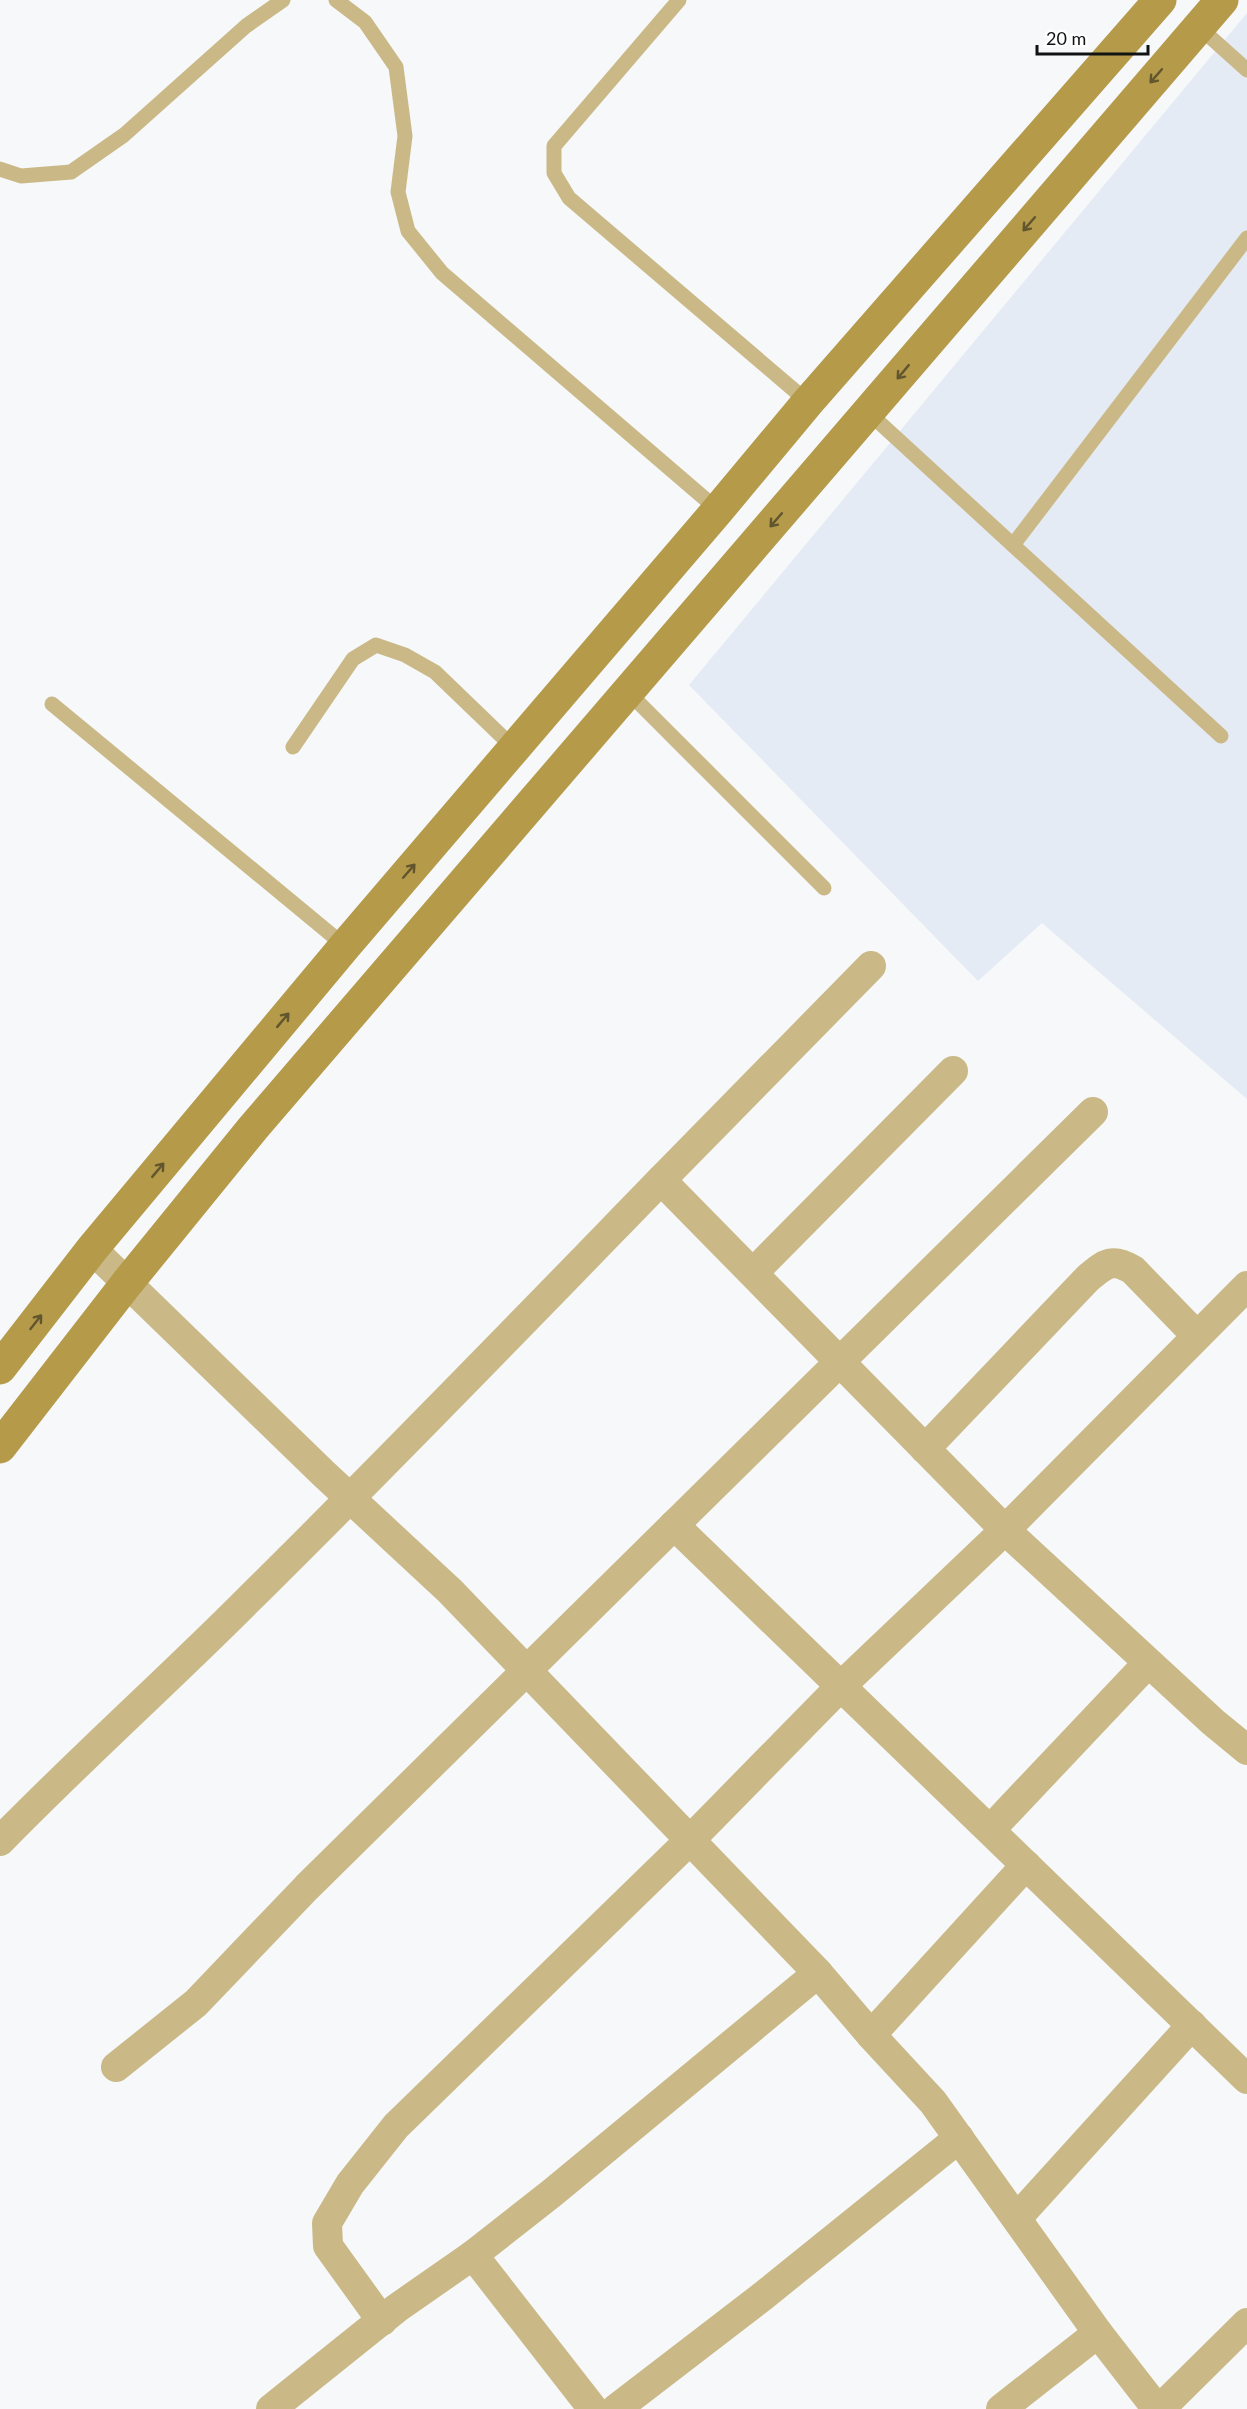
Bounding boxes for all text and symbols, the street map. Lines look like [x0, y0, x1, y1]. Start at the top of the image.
scale bar [1037, 18, 1148, 56]
text: 20 m [1046, 27, 1086, 49]
one-way arrow [1149, 68, 1163, 83]
one-way arrow [1022, 216, 1036, 231]
one-way arrow [896, 364, 910, 379]
one-way arrow [769, 512, 783, 527]
one-way arrow [402, 864, 416, 879]
one-way arrow [276, 1013, 290, 1028]
one-way arrow [151, 1163, 165, 1178]
one-way arrow [29, 1314, 42, 1330]

